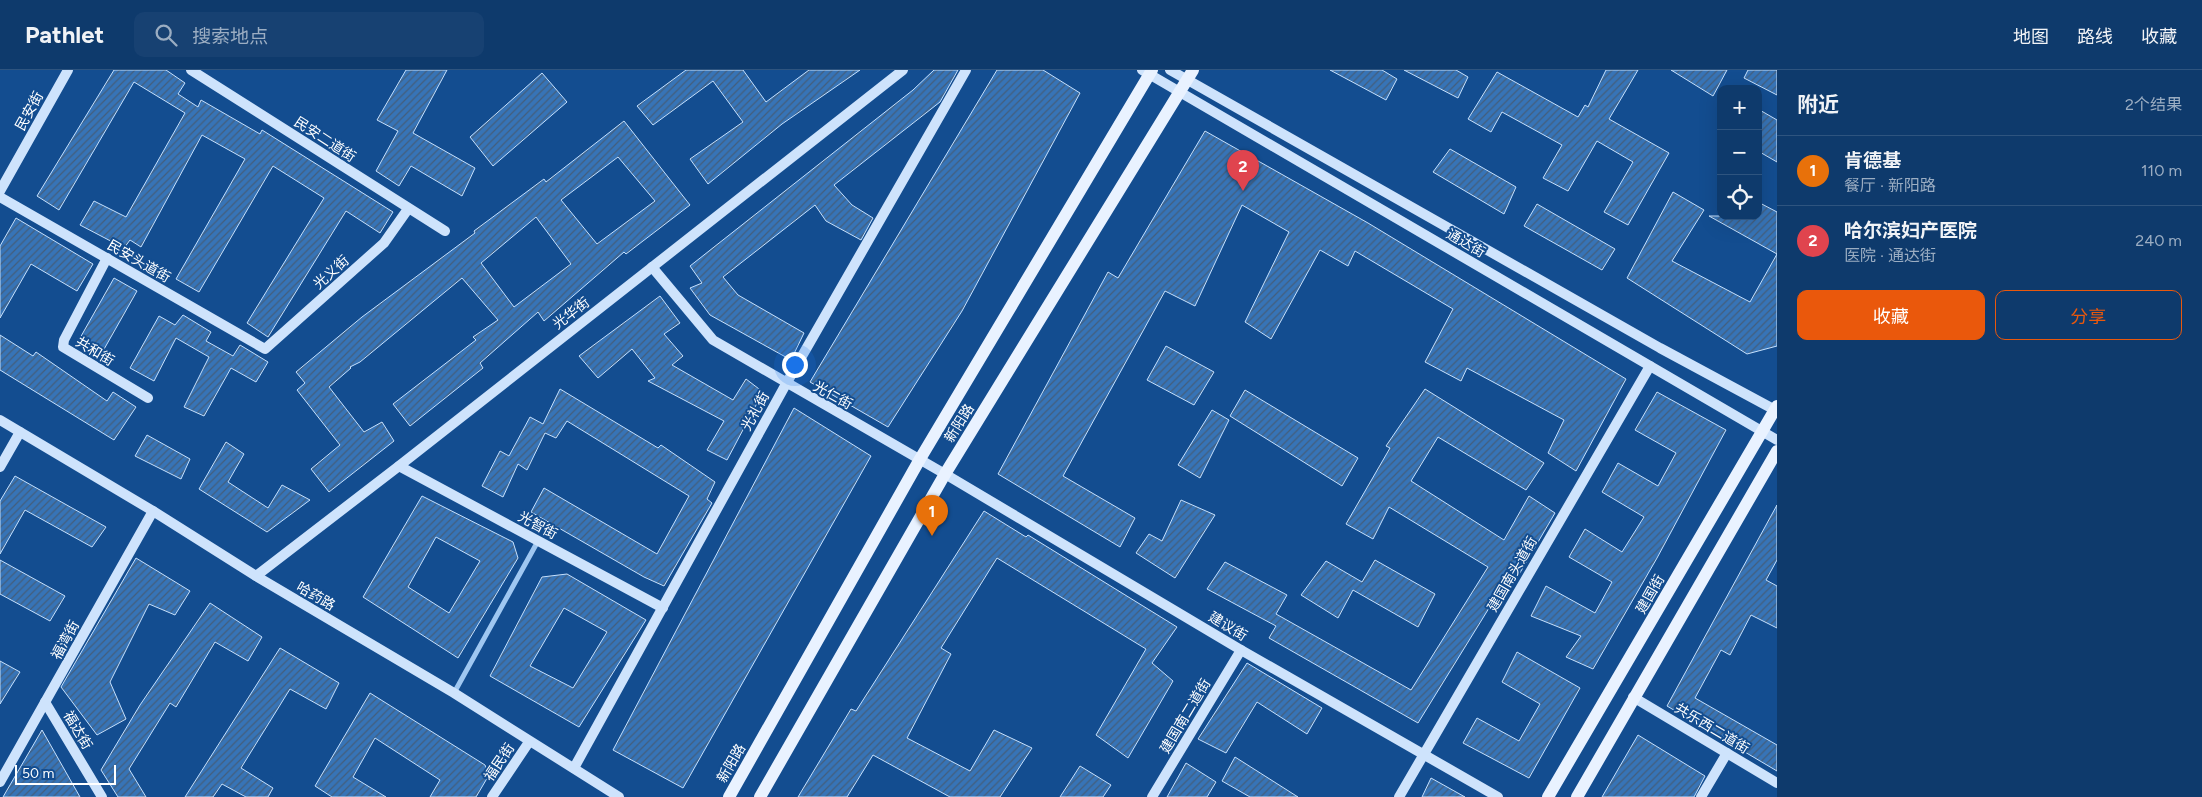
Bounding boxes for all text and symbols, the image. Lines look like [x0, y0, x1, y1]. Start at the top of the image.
search box [134, 12, 484, 57]
text: Pathlet [25, 20, 104, 49]
icon: search [152, 21, 180, 49]
text: 搜索地点 [192, 25, 268, 48]
text: 地图 [2013, 26, 2049, 48]
text: 路线 [2077, 26, 2113, 48]
text: 收藏 [2141, 26, 2177, 48]
map controls [1717, 85, 1762, 220]
button: + [1717, 85, 1762, 130]
street label: 民安街 [12, 89, 47, 134]
text: 附近 [1797, 92, 1839, 117]
text: 2个结果 [2125, 95, 2182, 114]
street label: 民安二道街 [291, 113, 359, 166]
button: − [1717, 130, 1762, 175]
text: 肯德基 [1844, 149, 1901, 172]
pin: 2 [1227, 150, 1259, 191]
text: 1 [1810, 161, 1816, 180]
text: 110 m [2141, 161, 2182, 180]
button: locate [1717, 175, 1762, 220]
text: 餐厅 · 新阳路 [1844, 176, 1936, 195]
text: 哈尔滨妇产医院 [1844, 219, 1977, 242]
street label: 通达街 [1443, 226, 1488, 261]
text: 2 [1808, 231, 1818, 250]
text: 240 m [2135, 231, 2182, 250]
street label: 民安头道街 [104, 237, 173, 286]
text: 医院 · 通达街 [1844, 246, 1936, 265]
street label: 光义街 [310, 252, 353, 293]
button: 收藏 [1797, 290, 1985, 340]
button: 分享 [1995, 290, 2182, 340]
street label: 光华街 [550, 294, 593, 333]
street label: 共和街 [72, 333, 117, 370]
your location [782, 352, 808, 378]
street label: 光仁街 [810, 378, 855, 413]
street label: 光礼街 [738, 389, 773, 434]
street label: 新阳路 [941, 401, 978, 446]
pin: 1 [916, 495, 948, 536]
street label: 光智街 [515, 508, 560, 543]
street label: 建国南头道街 [1484, 534, 1541, 615]
street label: 建国街 [1633, 572, 1668, 617]
street label: 哈药路 [293, 579, 338, 614]
street label: 建议街 [1205, 608, 1250, 645]
street label: 福湾街 [48, 618, 83, 663]
street label: 建国南二道街 [1157, 676, 1214, 757]
street label: 共乐西二道街 [1671, 700, 1752, 757]
street label: 福达街 [59, 708, 96, 753]
street label: 福民街 [481, 740, 518, 784]
street label: 新阳路 [714, 741, 749, 786]
scale bar [15, 762, 116, 785]
text: 50 m [22, 765, 54, 782]

